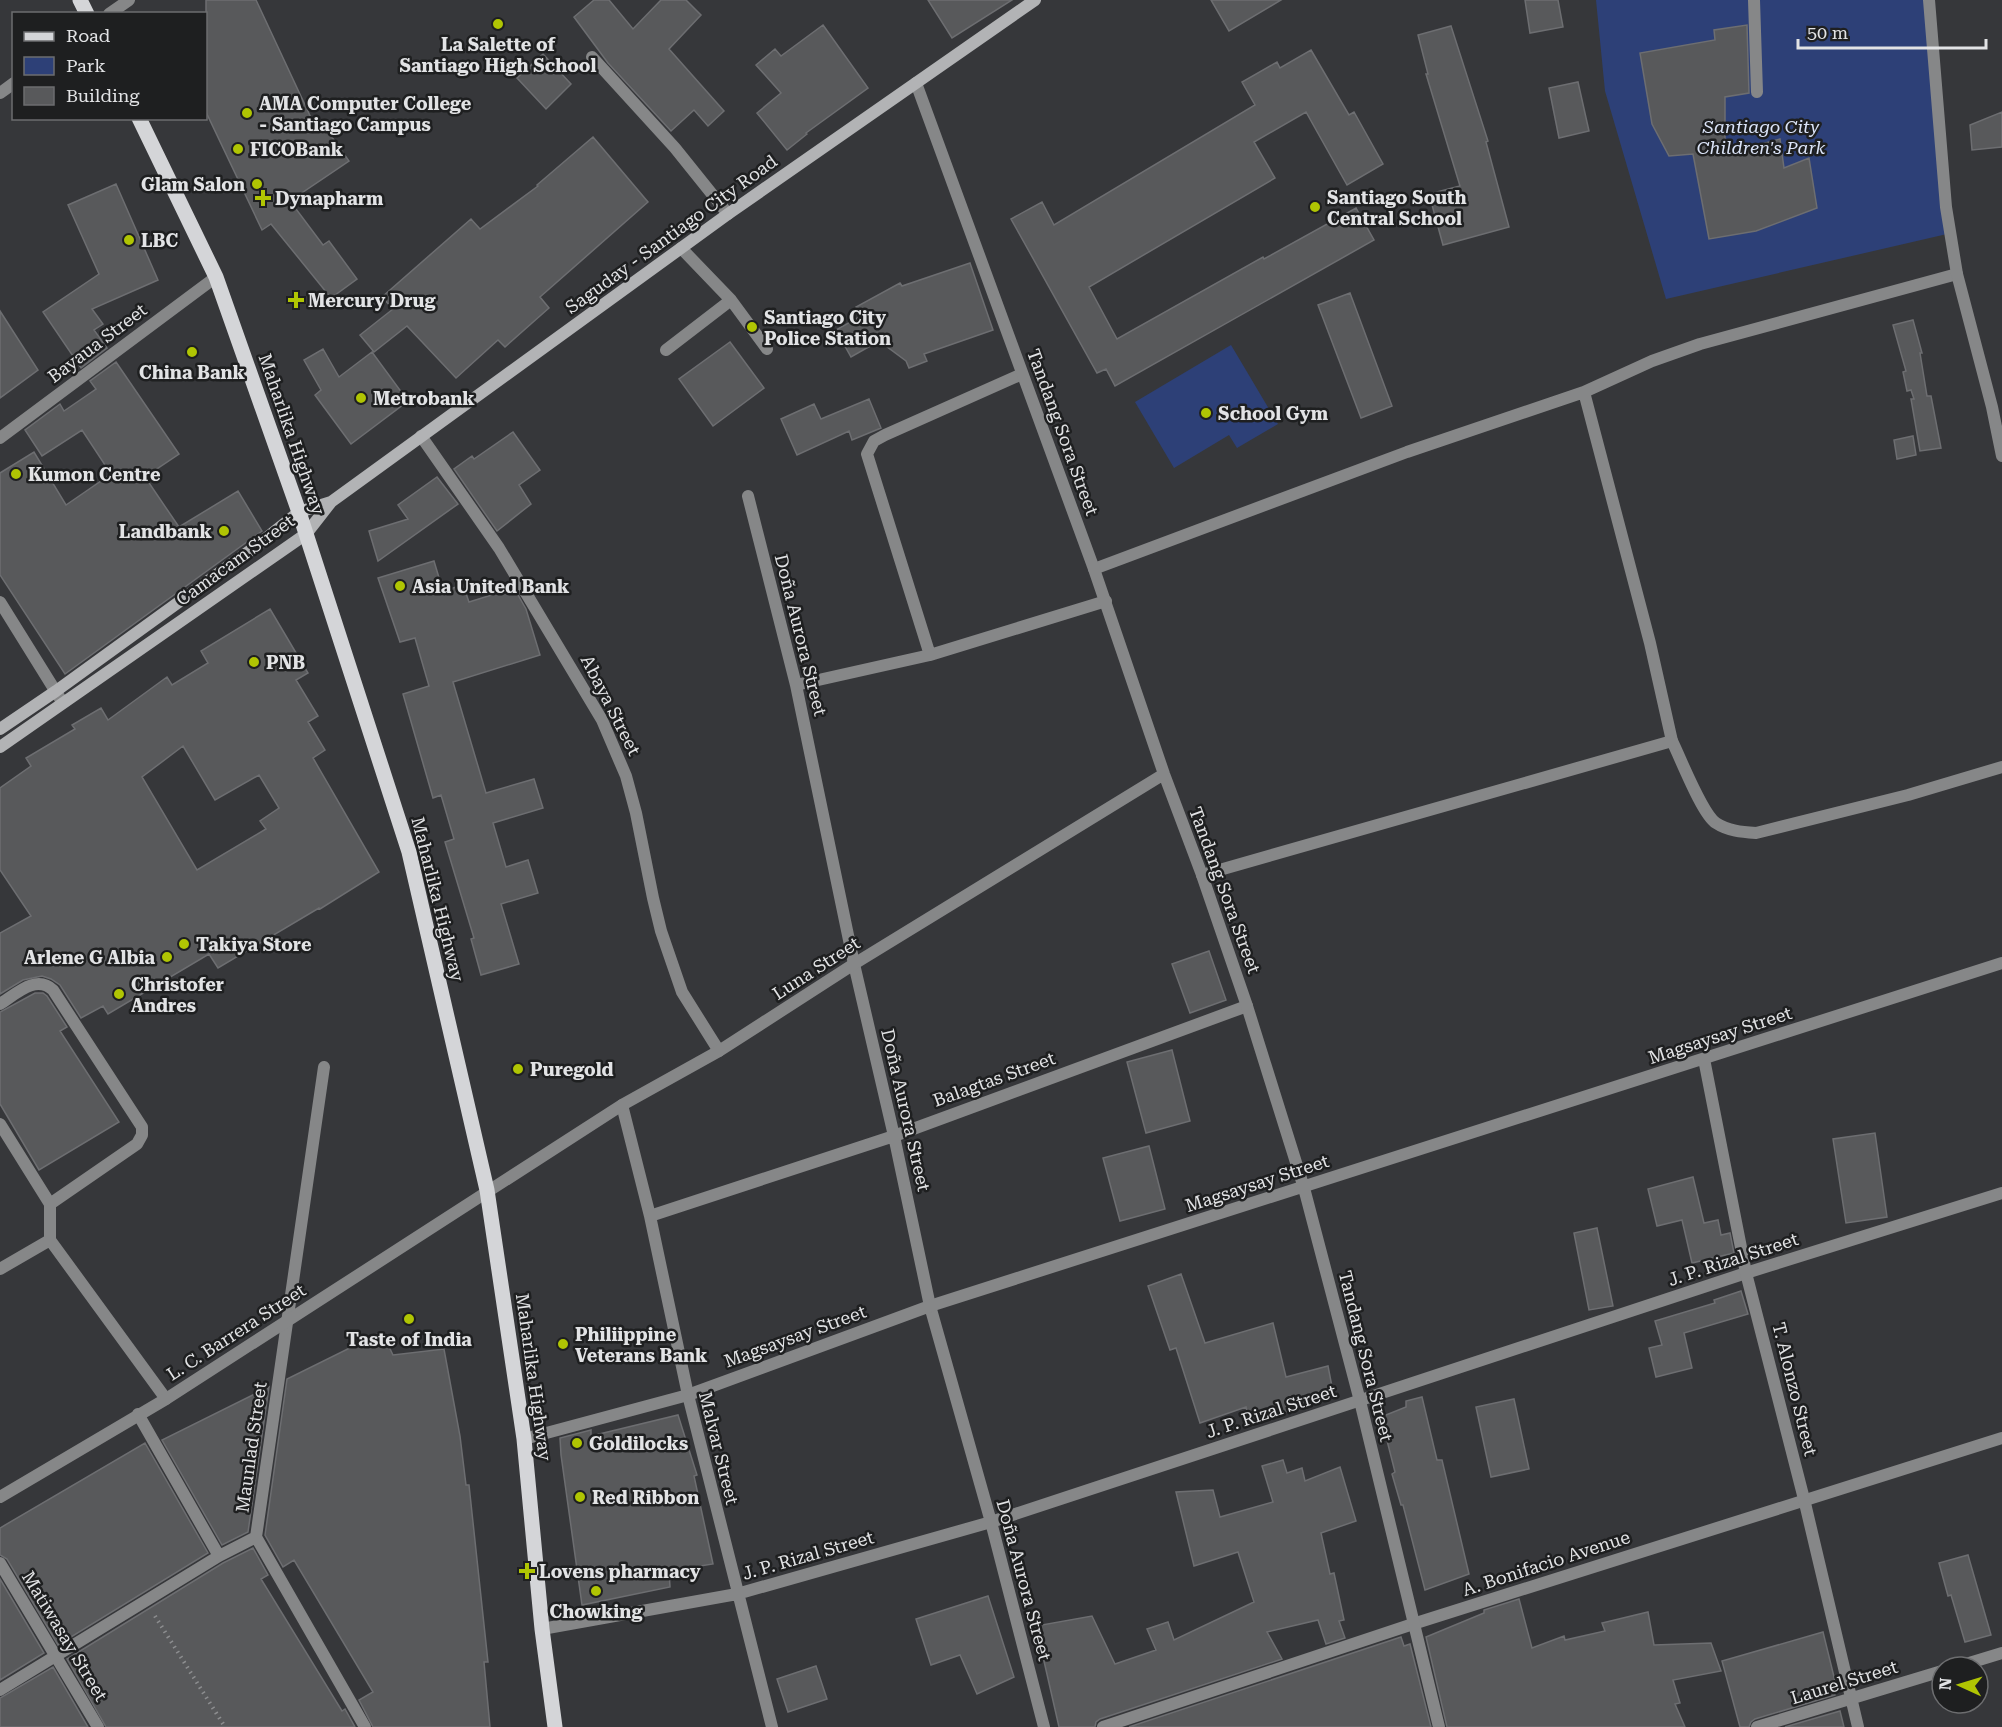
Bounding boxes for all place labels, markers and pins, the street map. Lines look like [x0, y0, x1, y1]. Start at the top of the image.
marker: La Salette of Santiago High School [491, 17, 505, 31]
place label: La Salette of Santiago High School [400, 34, 596, 76]
place label: AMA Computer College - Santiago Campus [259, 93, 472, 135]
marker: AMA Computer College - Santiago Campus [240, 106, 254, 120]
place label: FICOBank [250, 139, 344, 160]
marker: FICOBank [231, 142, 245, 156]
place label: Glam Salon [141, 174, 245, 195]
marker: Glam Salon [250, 177, 264, 191]
place label: Santiago South Central School [1327, 187, 1466, 229]
place label: Dynapharm [275, 188, 384, 209]
marker: Dynapharm [256, 191, 270, 205]
marker: Santiago South Central School [1308, 200, 1322, 214]
place label: LBC [141, 230, 178, 251]
marker: LBC [122, 233, 136, 247]
place label: Mercury Drug [308, 290, 437, 311]
marker: Mercury Drug [289, 293, 303, 307]
place label: Santiago City Police Station [764, 307, 891, 349]
marker: Santiago City Police Station [745, 320, 759, 334]
marker: China Bank [185, 345, 199, 359]
place label: China Bank [139, 362, 245, 383]
place label: Metrobank [373, 388, 475, 409]
marker: Metrobank [354, 391, 368, 405]
place label: School Gym [1218, 403, 1329, 424]
marker: School Gym [1199, 406, 1213, 420]
place label: Kumon Centre [28, 464, 161, 485]
marker: Kumon Centre [9, 467, 23, 481]
place label: Landbank [119, 521, 213, 542]
marker: Landbank [217, 524, 231, 538]
place label: Asia United Bank [412, 576, 570, 597]
marker: Asia United Bank [393, 579, 407, 593]
place label: PNB [266, 652, 305, 673]
marker: PNB [247, 655, 261, 669]
place label: Takiya Store [196, 934, 312, 955]
marker: Takiya Store [177, 937, 191, 951]
place label: Arlene G Albia [24, 947, 155, 968]
marker: Arlene G Albia [160, 950, 174, 964]
place label: Christofer Andres [131, 974, 224, 1016]
marker: Christofer Andres [112, 987, 126, 1001]
place label: Puregold [530, 1059, 614, 1080]
marker: Puregold [511, 1062, 525, 1076]
marker: Taste of India [402, 1312, 416, 1326]
place label: Philiippine Veterans Bank [575, 1324, 708, 1366]
place label: Taste of India [346, 1329, 472, 1350]
marker: Philiippine Veterans Bank [556, 1337, 570, 1351]
place label: Goldilocks [589, 1433, 688, 1454]
marker: Goldilocks [570, 1436, 584, 1450]
place label: Red Ribbon [592, 1487, 699, 1508]
marker: Red Ribbon [573, 1490, 587, 1504]
place label: Lovens pharmacy [539, 1561, 701, 1582]
marker: Lovens pharmacy [520, 1564, 534, 1578]
marker: Chowking [589, 1584, 603, 1598]
place label: Chowking [549, 1601, 643, 1622]

